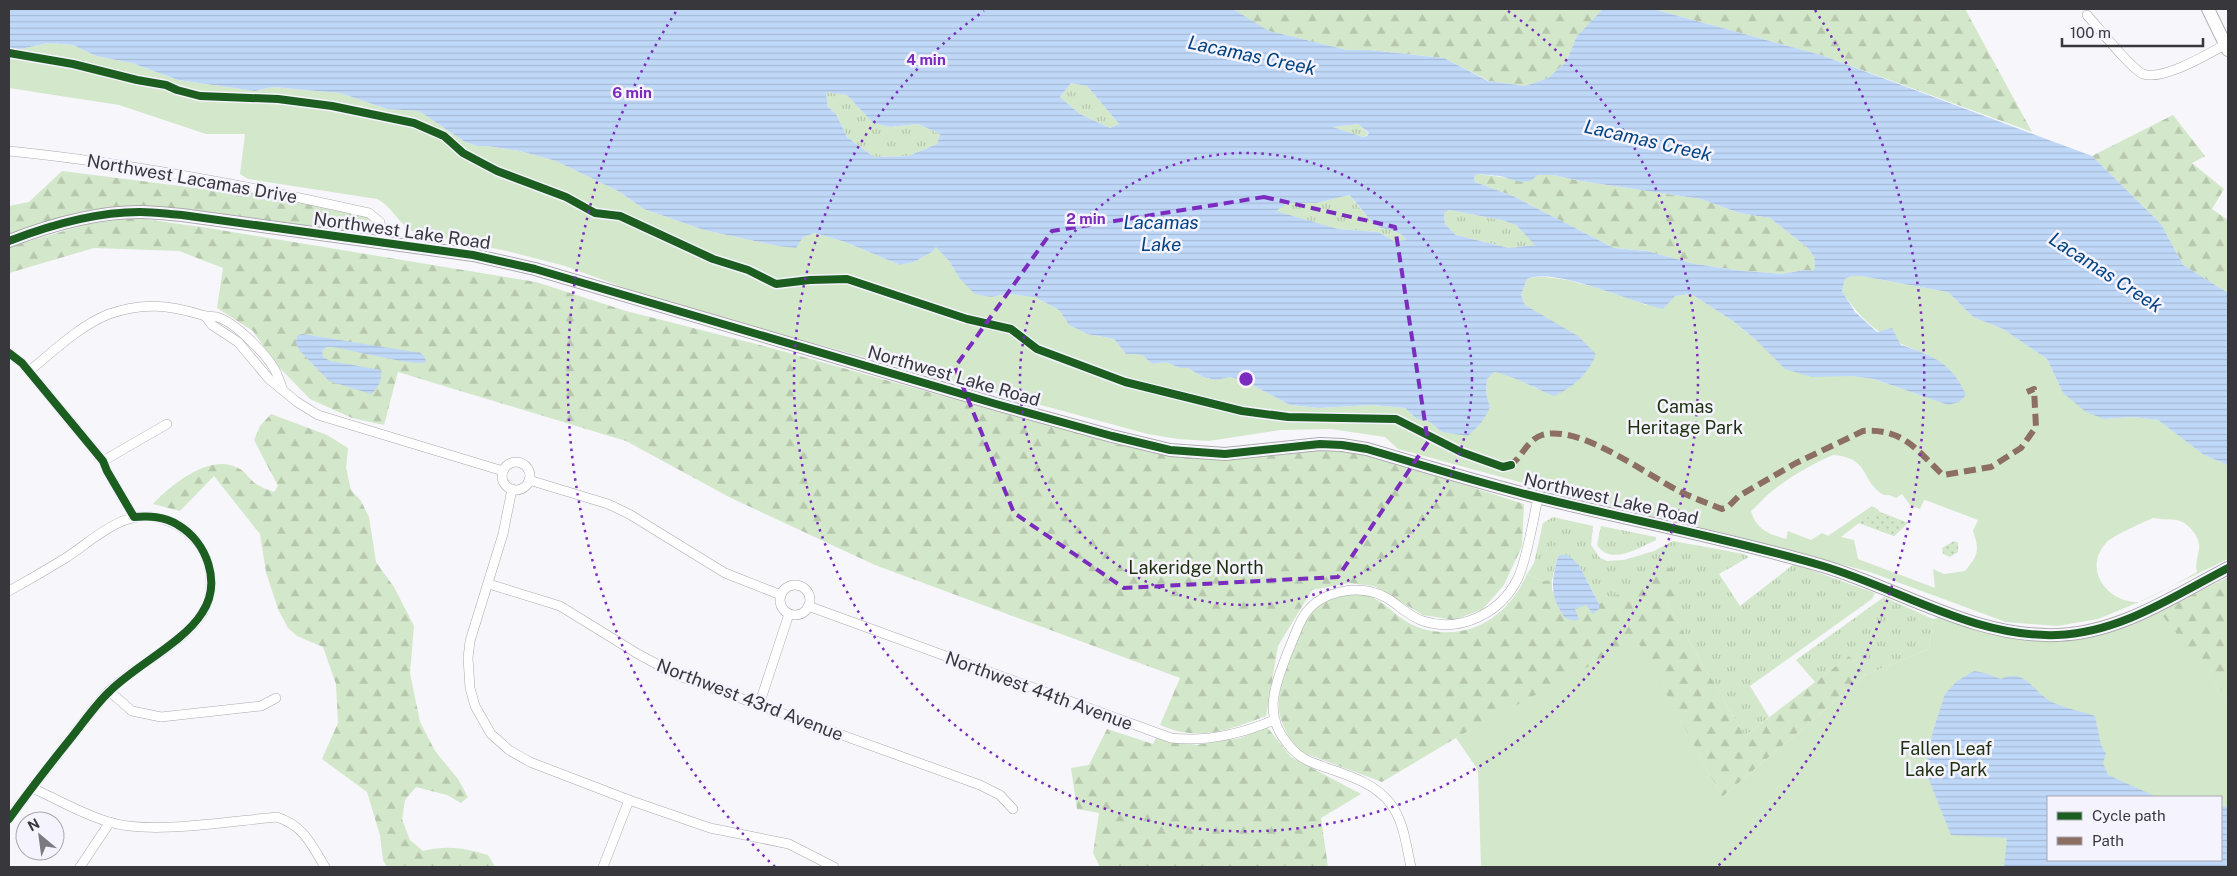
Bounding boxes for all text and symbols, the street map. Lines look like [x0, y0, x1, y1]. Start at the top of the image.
scale bar [2062, 15, 2203, 47]
text: 100 m [2070, 24, 2111, 41]
water label: Lacamas Creek [1186, 31, 1319, 79]
text: 4 min [906, 51, 946, 68]
text: 6 min [612, 84, 652, 101]
water label: Lacamas Creek [1582, 115, 1715, 166]
street label: Northwest Lacamas Drive [85, 150, 299, 207]
street label: Northwest Lake Road [312, 208, 492, 253]
text: 2 min [1066, 210, 1106, 227]
water label: Lacamas Lake [1123, 211, 1199, 255]
water label: Lacamas Creek [2045, 227, 2167, 317]
street label: Northwest Lake Road [865, 341, 1043, 410]
centre of rings [1237, 370, 1255, 388]
park label: Camas Heritage Park [1627, 396, 1743, 438]
street label: Northwest Lake Road [1522, 468, 1700, 529]
park label: Lakeridge North [1128, 557, 1264, 578]
street label: Northwest 44th Avenue [943, 647, 1136, 734]
street label: Northwest 43rd Avenue [654, 654, 846, 745]
park label: Fallen Leaf Lake Park [1900, 738, 1992, 780]
legend [2047, 796, 2222, 861]
text: Cycle path [2092, 807, 2166, 824]
north arrow [15, 811, 65, 861]
text: N [25, 815, 42, 834]
text: Path [2092, 832, 2124, 849]

